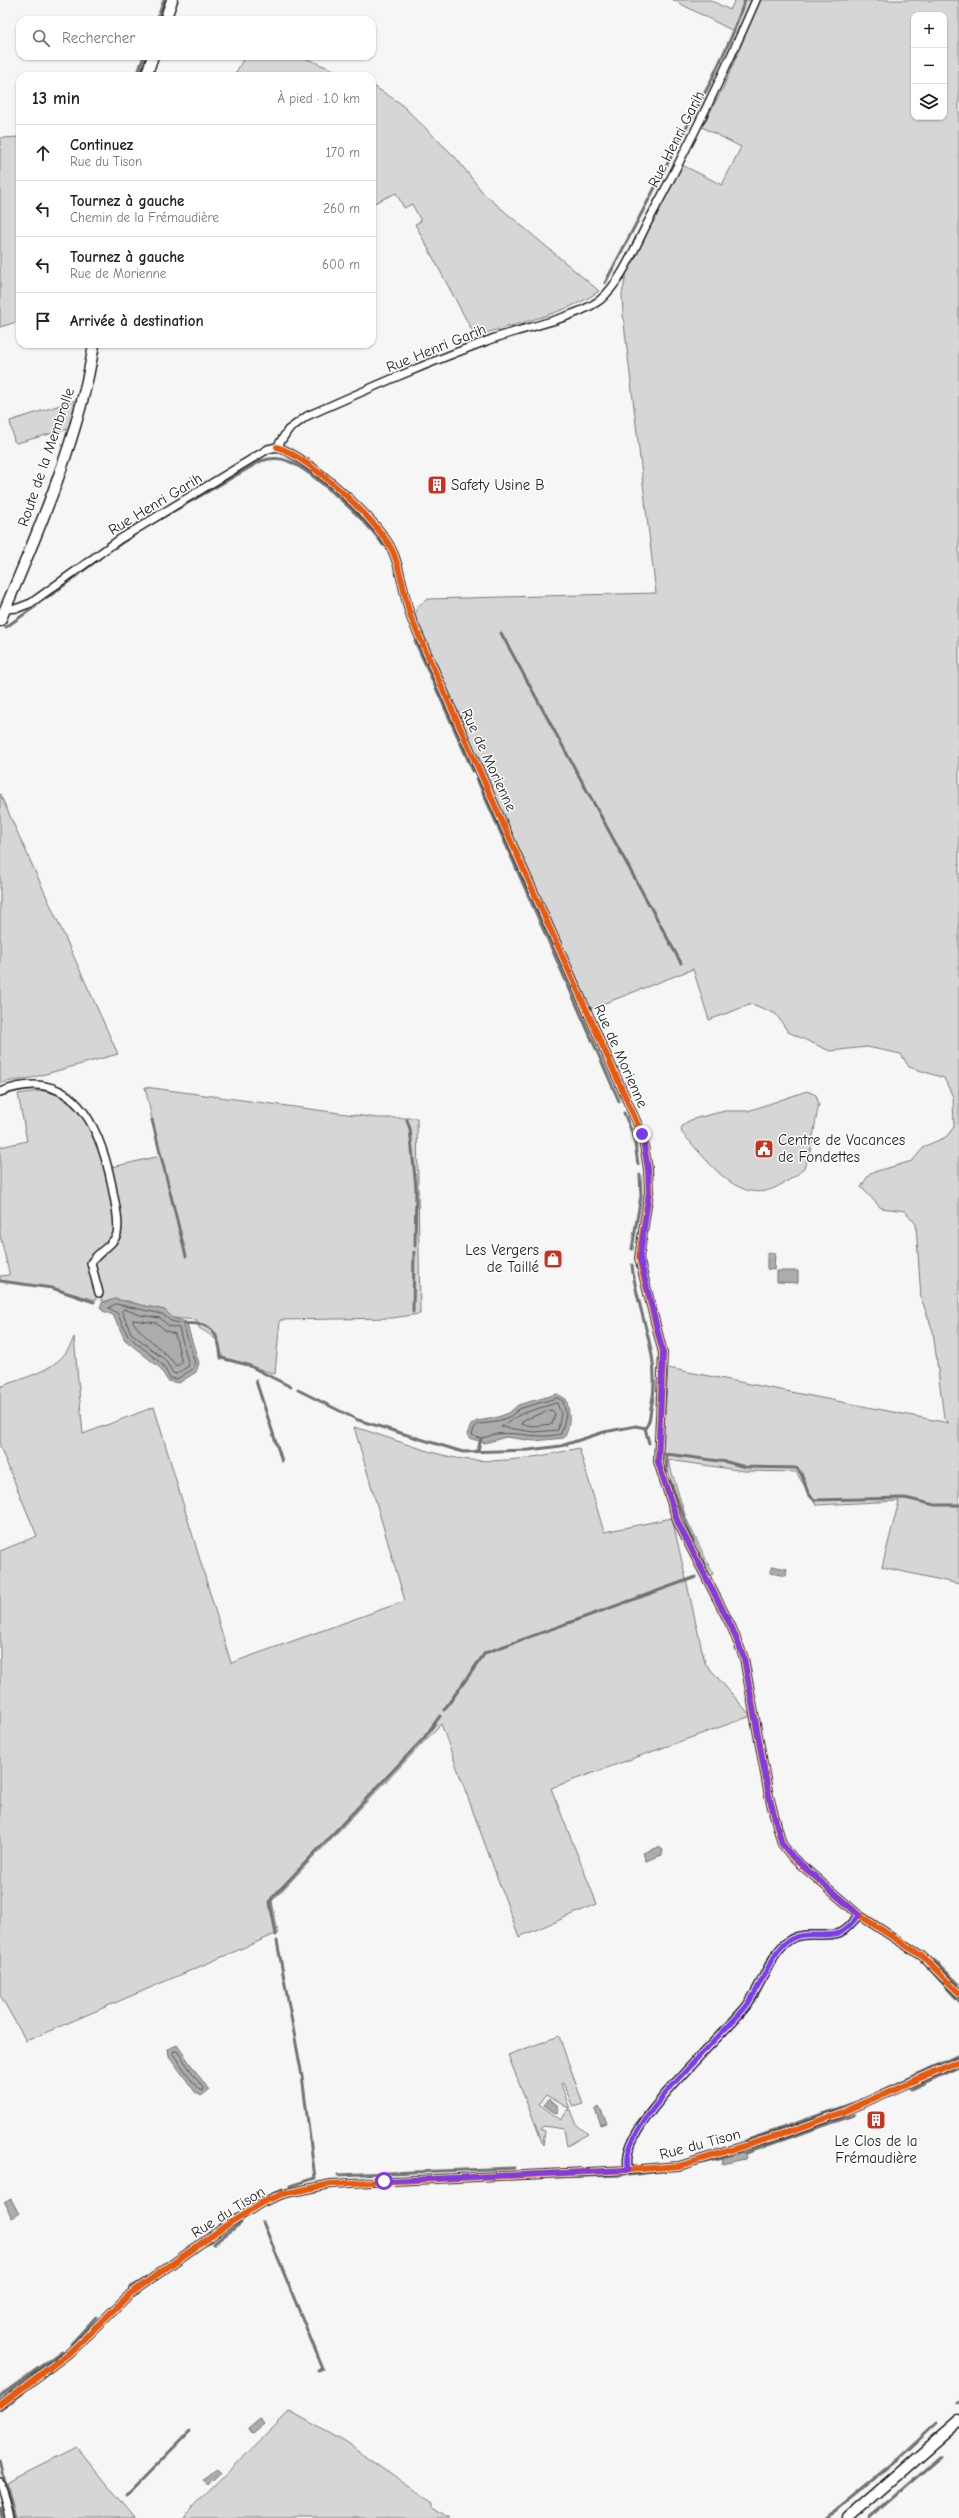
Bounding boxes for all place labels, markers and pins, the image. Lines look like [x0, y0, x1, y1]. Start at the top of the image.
building icon: Safety Usine B [426, 474, 448, 496]
place label: Safety Usine B [451, 476, 545, 494]
place label: Centre de Vacances de Fondettes [778, 1131, 905, 1166]
public building icon: Centre de Vacances de Fondettes [753, 1138, 775, 1160]
place label: Les Vergers de Taillé [465, 1241, 539, 1276]
shop icon: Les Vergers de Taillé [542, 1248, 564, 1270]
building icon: Le Clos de la Frémaudière [865, 2109, 887, 2131]
place label: Le Clos de la Frémaudière [835, 2132, 917, 2167]

